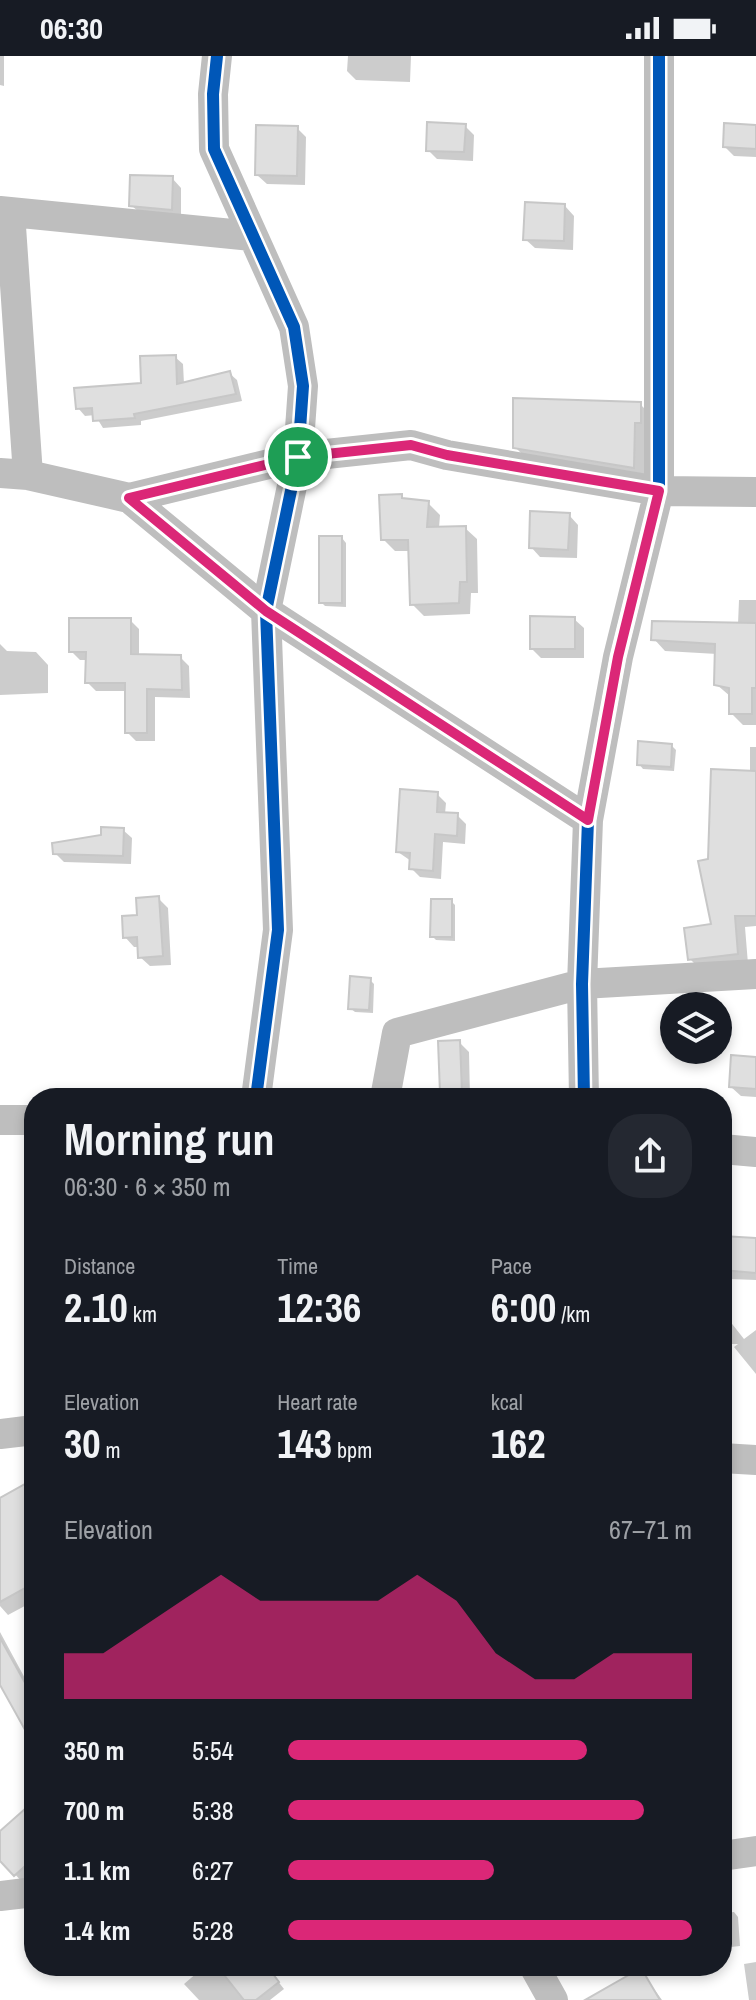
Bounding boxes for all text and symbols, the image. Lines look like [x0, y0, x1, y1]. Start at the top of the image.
text: 06:30 [40, 8, 103, 48]
pin [264, 423, 332, 491]
icon: arrive [276, 435, 320, 479]
map controls [660, 992, 732, 1064]
button: layers [660, 992, 732, 1064]
text: Morning run [64, 1109, 274, 1169]
button: share [608, 1114, 692, 1198]
text: 06:30 · 6 × 350 m [64, 1169, 231, 1204]
text: Distance [64, 1251, 135, 1281]
text: Time [277, 1251, 318, 1281]
text: Pace [491, 1251, 532, 1281]
text: 2.10 [64, 1281, 128, 1334]
text: 12:36 [277, 1281, 361, 1334]
text: 6:00 [491, 1281, 556, 1334]
text: km [128, 1299, 157, 1329]
text: /km [556, 1299, 590, 1329]
text: Elevation [64, 1387, 139, 1417]
text: Heart rate [277, 1387, 358, 1417]
text: kcal [491, 1387, 523, 1417]
text: 30 [64, 1417, 100, 1470]
text: 143 [277, 1417, 332, 1470]
text: 162 [491, 1417, 545, 1470]
text: m [100, 1435, 121, 1465]
text: bpm [332, 1435, 372, 1465]
text: Elevation [64, 1512, 153, 1547]
text: 67–71 m [609, 1512, 692, 1547]
text: 350 m [64, 1733, 124, 1768]
text: 5:54 [192, 1733, 234, 1768]
text: 700 m [64, 1793, 124, 1828]
text: 5:38 [192, 1793, 234, 1828]
text: 1.1 km [64, 1853, 130, 1888]
text: 6:27 [192, 1853, 234, 1888]
text: 1.4 km [64, 1913, 130, 1948]
text: 5:28 [192, 1913, 234, 1948]

